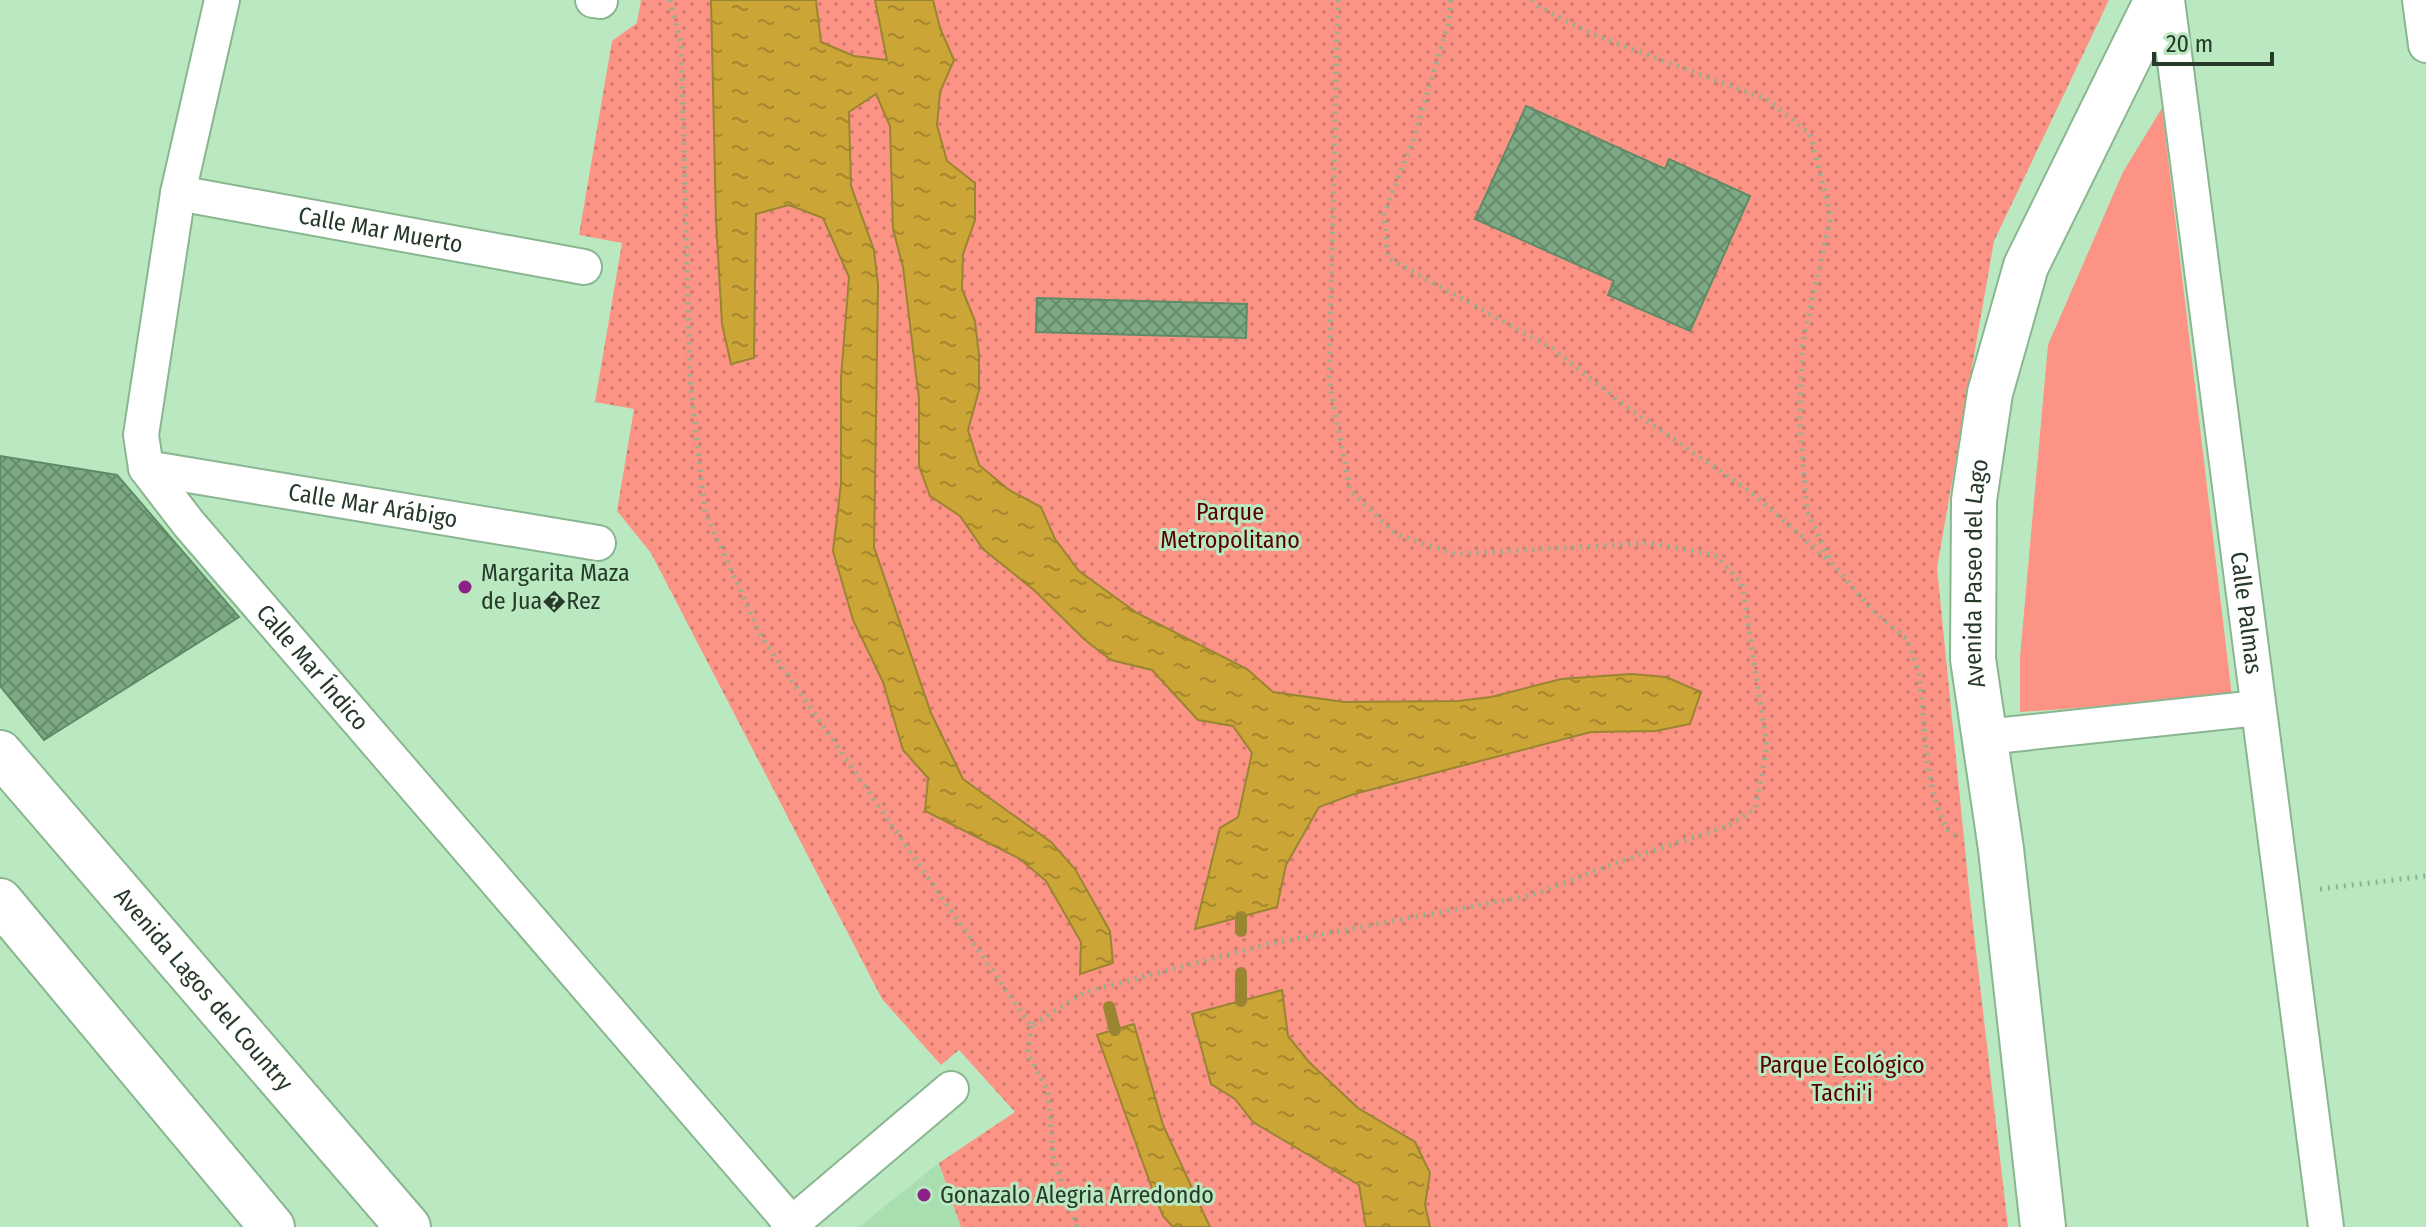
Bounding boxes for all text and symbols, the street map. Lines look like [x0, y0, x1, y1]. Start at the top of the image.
scale bar [2154, 16, 2272, 66]
text: 20 m [2166, 30, 2213, 58]
street label: Calle Mar Muerto [296, 201, 465, 259]
street label: Avenida Paseo del Lago [1958, 457, 1994, 690]
street label: Calle Mar Arábigo [286, 478, 459, 533]
park label: Parque Metropolitano [1160, 498, 1300, 554]
street label: Calle Palmas [2225, 550, 2268, 676]
place label: Margarita Maza de Jua�Rez [481, 559, 630, 615]
marker: Margarita Maza de Jua�Rez [456, 578, 474, 596]
street label: Calle Mar Índico [251, 599, 374, 736]
street label: Avenida Lagos del Country [109, 882, 299, 1097]
park label: Parque Ecológico Tachi'i [1759, 1051, 1925, 1107]
place label: Gonazalo Alegria Arredondo [940, 1181, 1214, 1209]
marker: Gonazalo Alegria Arredondo [915, 1186, 933, 1204]

